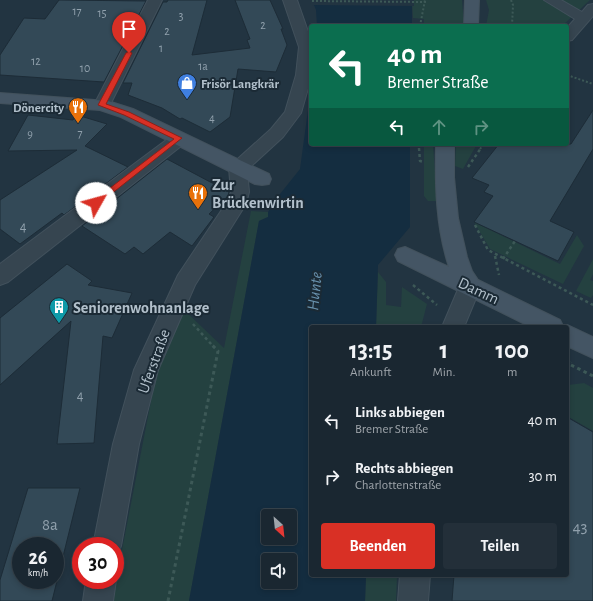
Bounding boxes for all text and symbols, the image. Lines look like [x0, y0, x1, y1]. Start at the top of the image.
house number: 17 [72, 5, 82, 17]
house number: 15 [97, 7, 107, 19]
house number: 3 [179, 10, 184, 22]
pin [112, 12, 146, 53]
icon: arrive [118, 18, 140, 40]
house number: 2 [260, 19, 266, 31]
house number: 2 [164, 25, 170, 37]
icon: left [321, 40, 373, 92]
text: 40 m [387, 41, 443, 69]
house number: 1 [159, 42, 163, 54]
house number: 12 [31, 55, 41, 67]
house number: 1a [198, 60, 208, 72]
house number: 10 [80, 62, 90, 74]
shop icon: Frisör Langkrär [176, 72, 198, 100]
text: Bremer Straße [387, 74, 489, 92]
place label: Frisör Langkrär [201, 78, 280, 91]
restaurant icon: Dönercity [67, 96, 89, 124]
place label: Dönercity [13, 102, 64, 115]
house number: 4 [209, 112, 215, 124]
icon: left [386, 116, 408, 138]
icon: ahead [428, 116, 450, 138]
icon: right [470, 116, 492, 138]
house number: 7 [77, 127, 83, 139]
house number: 9 [27, 128, 33, 140]
place label: Zur Brückenwirtin [212, 177, 304, 211]
position arrow [75, 182, 117, 224]
restaurant icon: Zur Brückenwirtin [187, 182, 209, 210]
house number: 4 [20, 220, 27, 234]
water label: Hunte [304, 271, 325, 311]
street label: Damm [456, 275, 501, 307]
building icon: Seniorenwohnanlage [48, 296, 70, 324]
place label: Seniorenwohnanlage [73, 300, 210, 316]
street label: Uferstraße [135, 327, 173, 395]
text: 13:15 [349, 339, 392, 363]
text: 1 [440, 339, 448, 363]
text: 100 [495, 339, 529, 363]
text: Ankunft [350, 366, 391, 379]
text: Min. [432, 366, 455, 379]
text: m [507, 366, 517, 379]
house number: 4 [77, 389, 84, 403]
text: Links abbiegen [355, 405, 445, 420]
icon: left [321, 410, 343, 432]
text: 40 m [527, 413, 557, 428]
text: Bremer Straße [355, 423, 428, 436]
text: Rechts abbiegen [355, 461, 453, 476]
icon: right [321, 466, 343, 488]
text: 30 m [528, 469, 557, 484]
text: Charlottenstraße [355, 479, 441, 492]
north arrow [261, 509, 297, 545]
map controls [261, 509, 297, 589]
house number: 8a [42, 516, 58, 533]
house number: 43 [572, 518, 588, 535]
button: Beenden [321, 523, 435, 569]
button: Teilen [443, 523, 557, 569]
speed limit sign: 30 [72, 537, 124, 589]
text: 26 [28, 548, 48, 568]
button: sound [261, 553, 297, 589]
text: km/h [28, 568, 48, 578]

